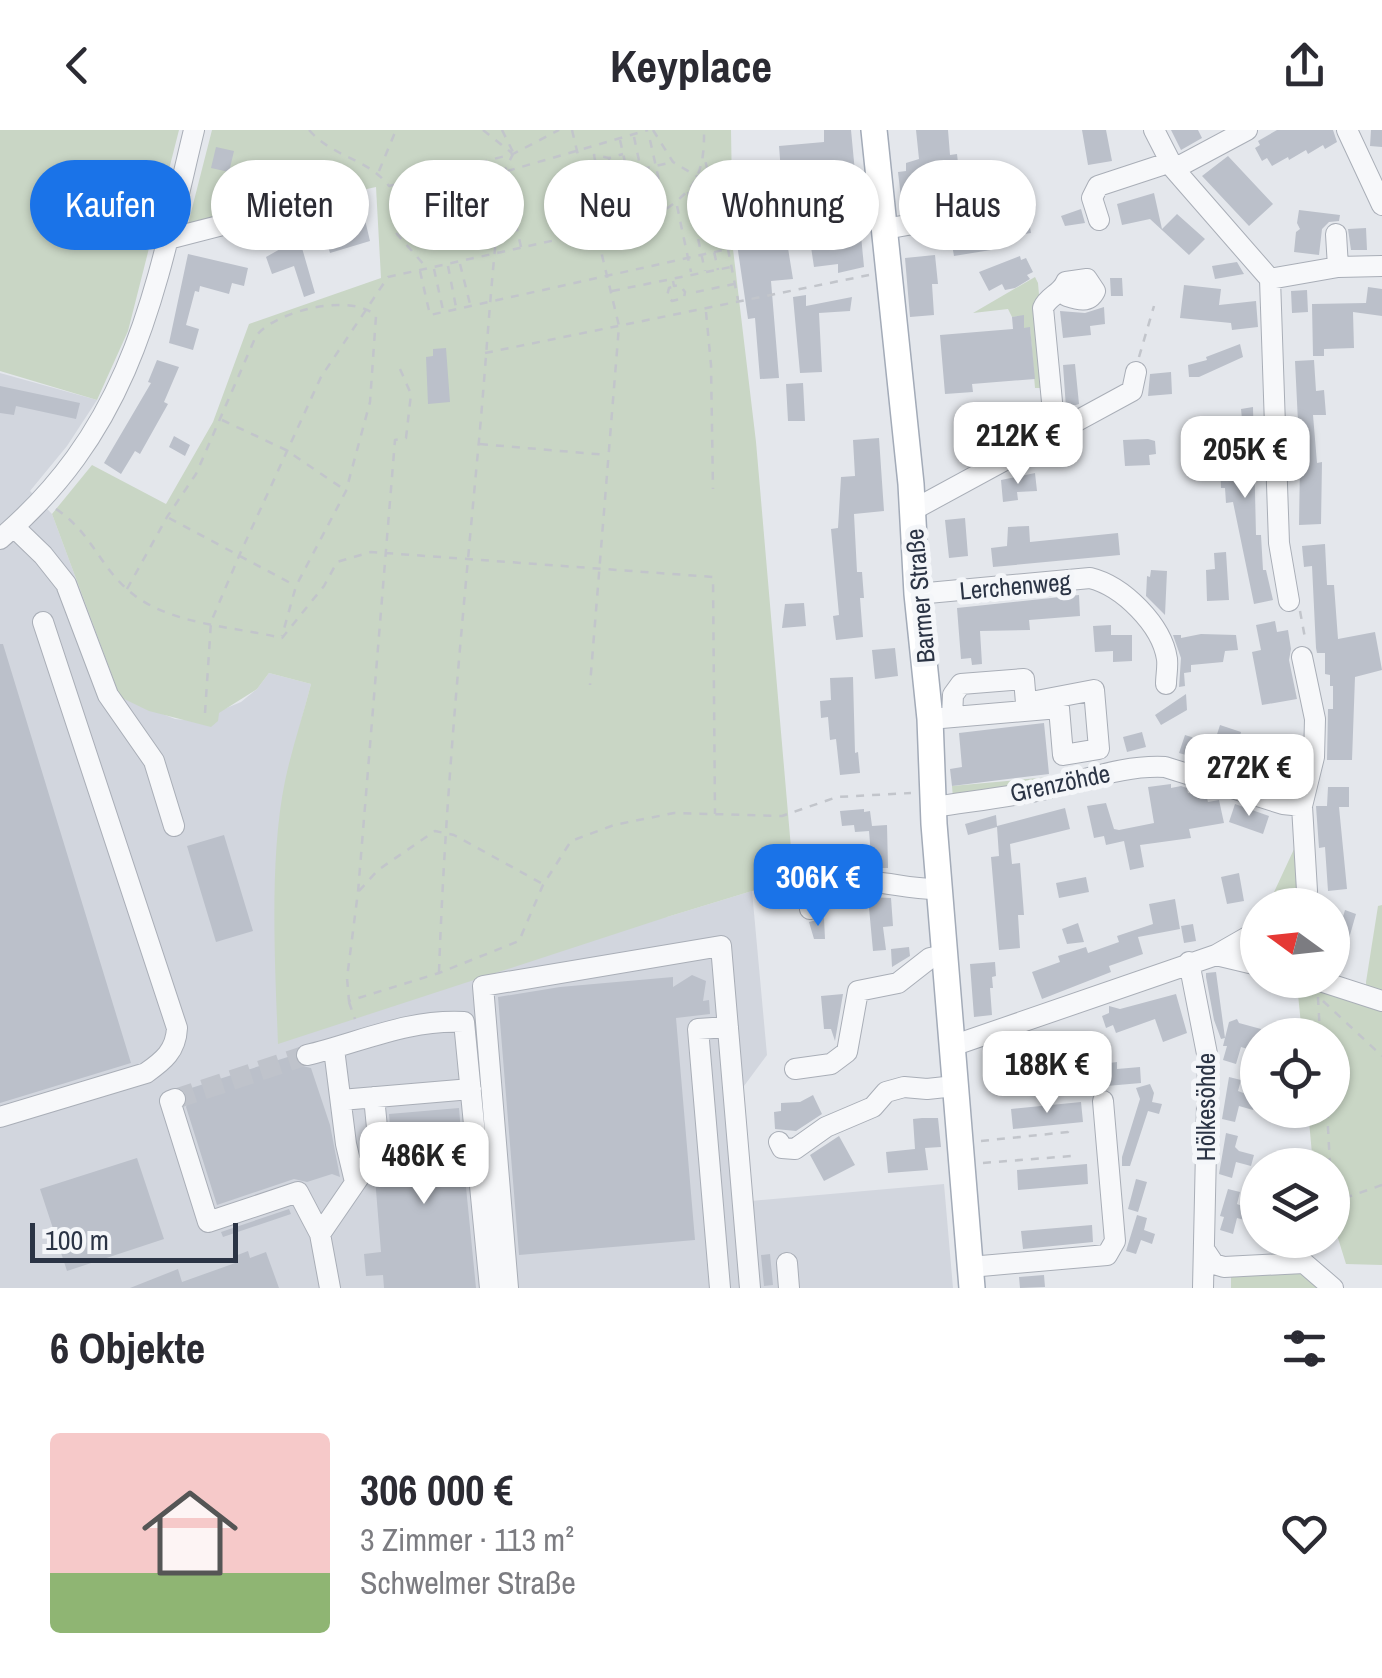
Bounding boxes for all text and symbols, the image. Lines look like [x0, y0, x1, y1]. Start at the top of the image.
text: Keyplace [610, 35, 772, 96]
icon: back [50, 38, 105, 93]
icon: share [1277, 38, 1332, 93]
chip: Kaufen [30, 160, 191, 250]
chip: Mieten [211, 160, 369, 250]
chip: Filter [389, 160, 524, 250]
chip: Neu [544, 160, 667, 250]
chip: Wohnung [687, 160, 879, 250]
chip: Haus [899, 160, 1036, 250]
pin: 212K € [937, 402, 1099, 487]
text: 212K € [976, 413, 1060, 456]
pin: 205K € [1164, 416, 1326, 501]
text: 205K € [1203, 427, 1287, 470]
street label: Barmer Straße [897, 528, 943, 664]
street label: Lerchenweg [958, 564, 1073, 608]
pin: 272K € [1168, 734, 1330, 819]
text: 272K € [1207, 745, 1291, 788]
street label: Grenzöhde [1007, 756, 1113, 810]
pin: 306K € [737, 844, 899, 929]
text: 306K € [776, 855, 860, 898]
north arrow [1240, 888, 1350, 998]
map controls [1240, 888, 1350, 1258]
button: locate [1240, 1018, 1350, 1128]
pin: 188K € [966, 1031, 1128, 1116]
text: 188K € [1005, 1042, 1089, 1085]
street label: Hölkesöhde [1189, 1053, 1223, 1161]
pin: 486K € [343, 1122, 505, 1207]
text: 486K € [382, 1133, 466, 1176]
button: layers [1240, 1148, 1350, 1258]
scale bar [30, 1218, 238, 1262]
text: 100 m [45, 1221, 109, 1259]
text: 6 Objekte [50, 1320, 205, 1376]
icon: filters [1277, 1321, 1332, 1376]
text: 306 000 € [360, 1462, 513, 1518]
icon: home [130, 1473, 250, 1593]
icon: heart [1277, 1506, 1332, 1561]
text: 3 Zimmer · 113 m² [360, 1518, 574, 1561]
text: Schwelmer Straße [360, 1561, 576, 1604]

